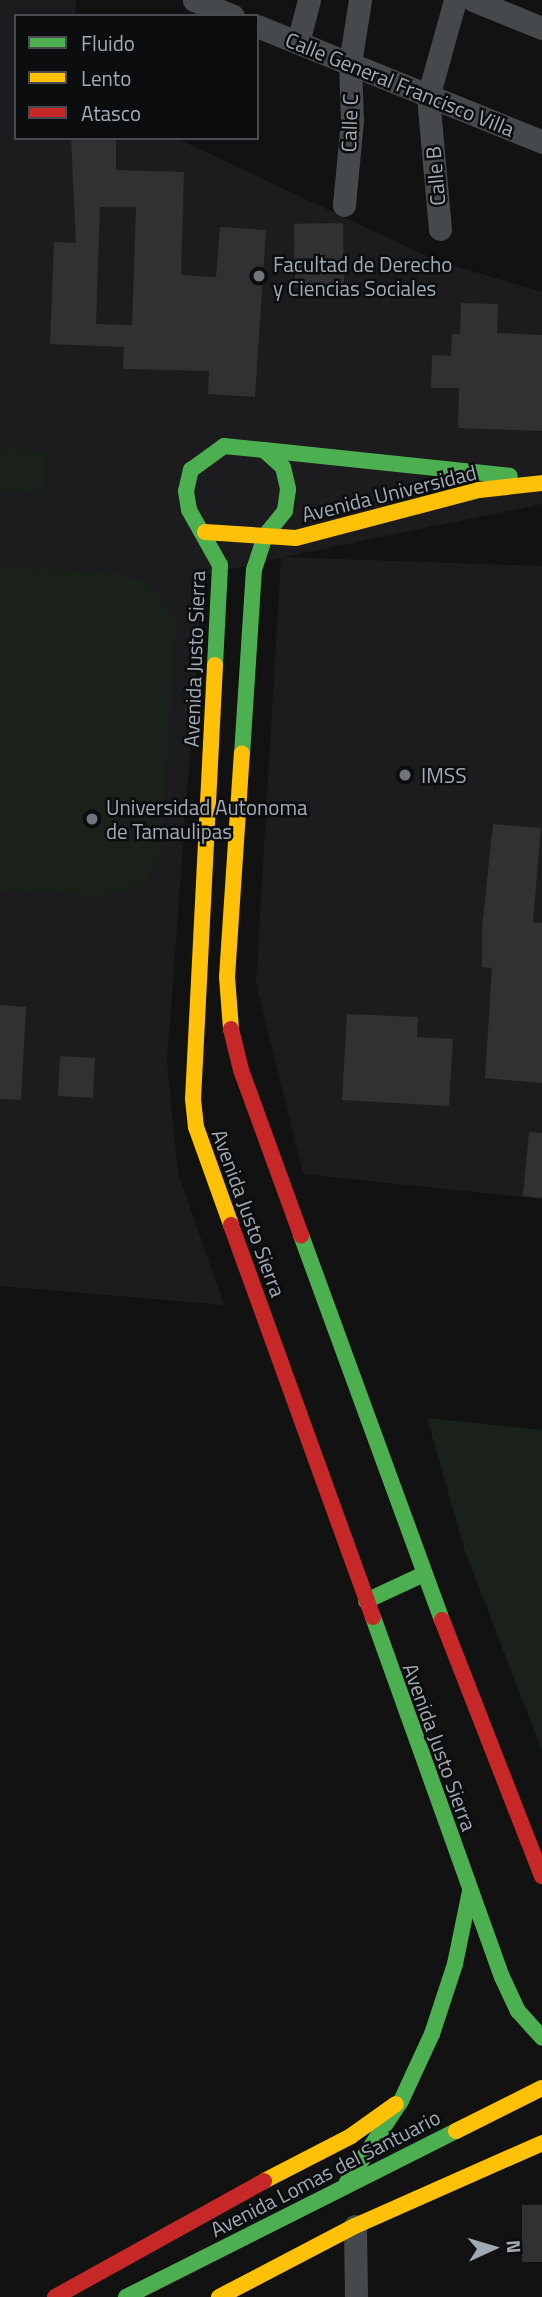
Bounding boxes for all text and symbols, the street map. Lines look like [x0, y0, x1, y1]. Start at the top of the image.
legend [14, 14, 259, 140]
text: Fluido [81, 27, 135, 59]
street label: Calle General Francisco Villa [282, 27, 518, 141]
text: Lento [81, 62, 131, 94]
street label: Calle C [335, 93, 363, 153]
text: Atasco [81, 97, 141, 129]
street label: Calle B [420, 145, 450, 207]
place label: Facultad de Derecho y Ciencias Sociales [273, 251, 452, 301]
marker: Facultad de Derecho y Ciencias Sociales [251, 268, 267, 284]
street label: Avenida Universidad [299, 459, 479, 527]
street label: Avenida Justo Sierra [178, 570, 210, 748]
place label: IMSS [421, 762, 467, 788]
marker: IMSS [395, 765, 415, 785]
place label: Universidad Autonoma de Tamaulipas [106, 794, 307, 844]
marker: Universidad Autonoma de Tamaulipas [84, 811, 100, 827]
street label: Avenida Justo Sierra [207, 1126, 291, 1300]
street label: Avenida Justo Sierra [398, 1660, 482, 1834]
street label: Avenida Lomas del Santuario [206, 2104, 444, 2242]
north arrow [458, 2213, 528, 2283]
text: N [500, 2239, 529, 2254]

